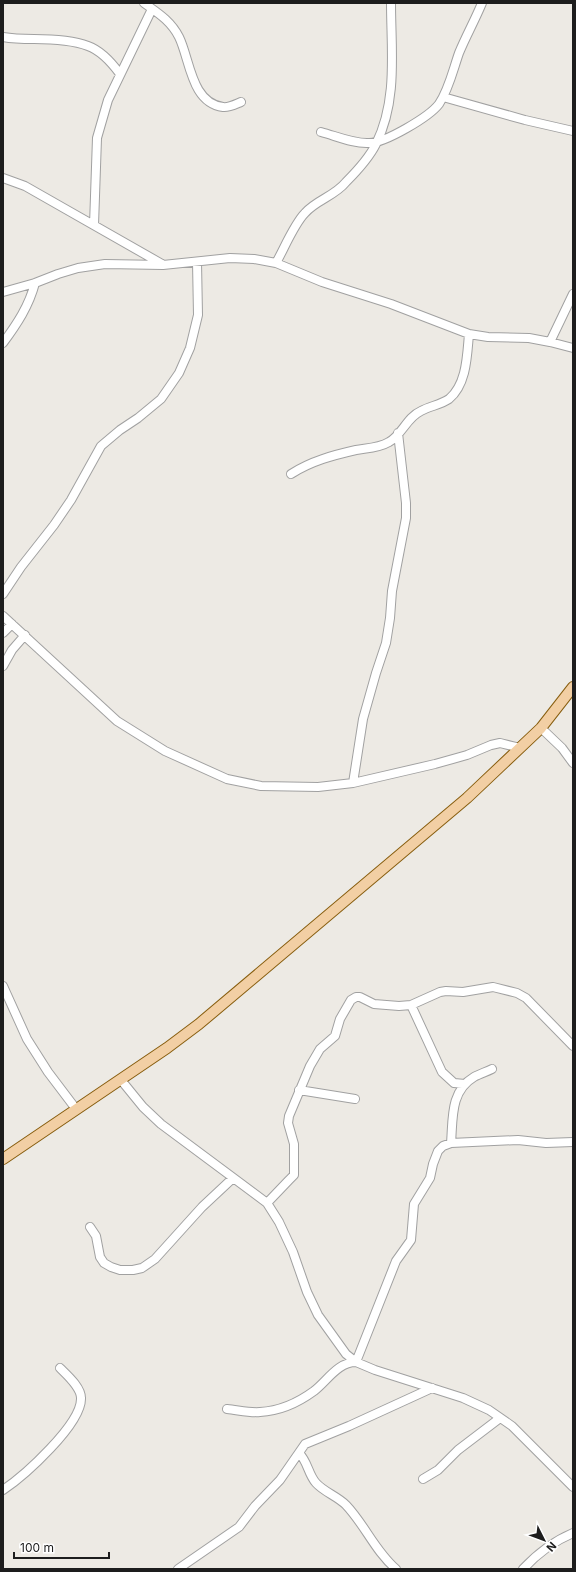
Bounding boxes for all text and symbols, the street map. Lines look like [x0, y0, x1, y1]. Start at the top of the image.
north arrow [524, 1520, 564, 1560]
scale bar [14, 1534, 109, 1560]
text: N [543, 1539, 559, 1554]
text: 100 m [20, 1540, 54, 1555]

